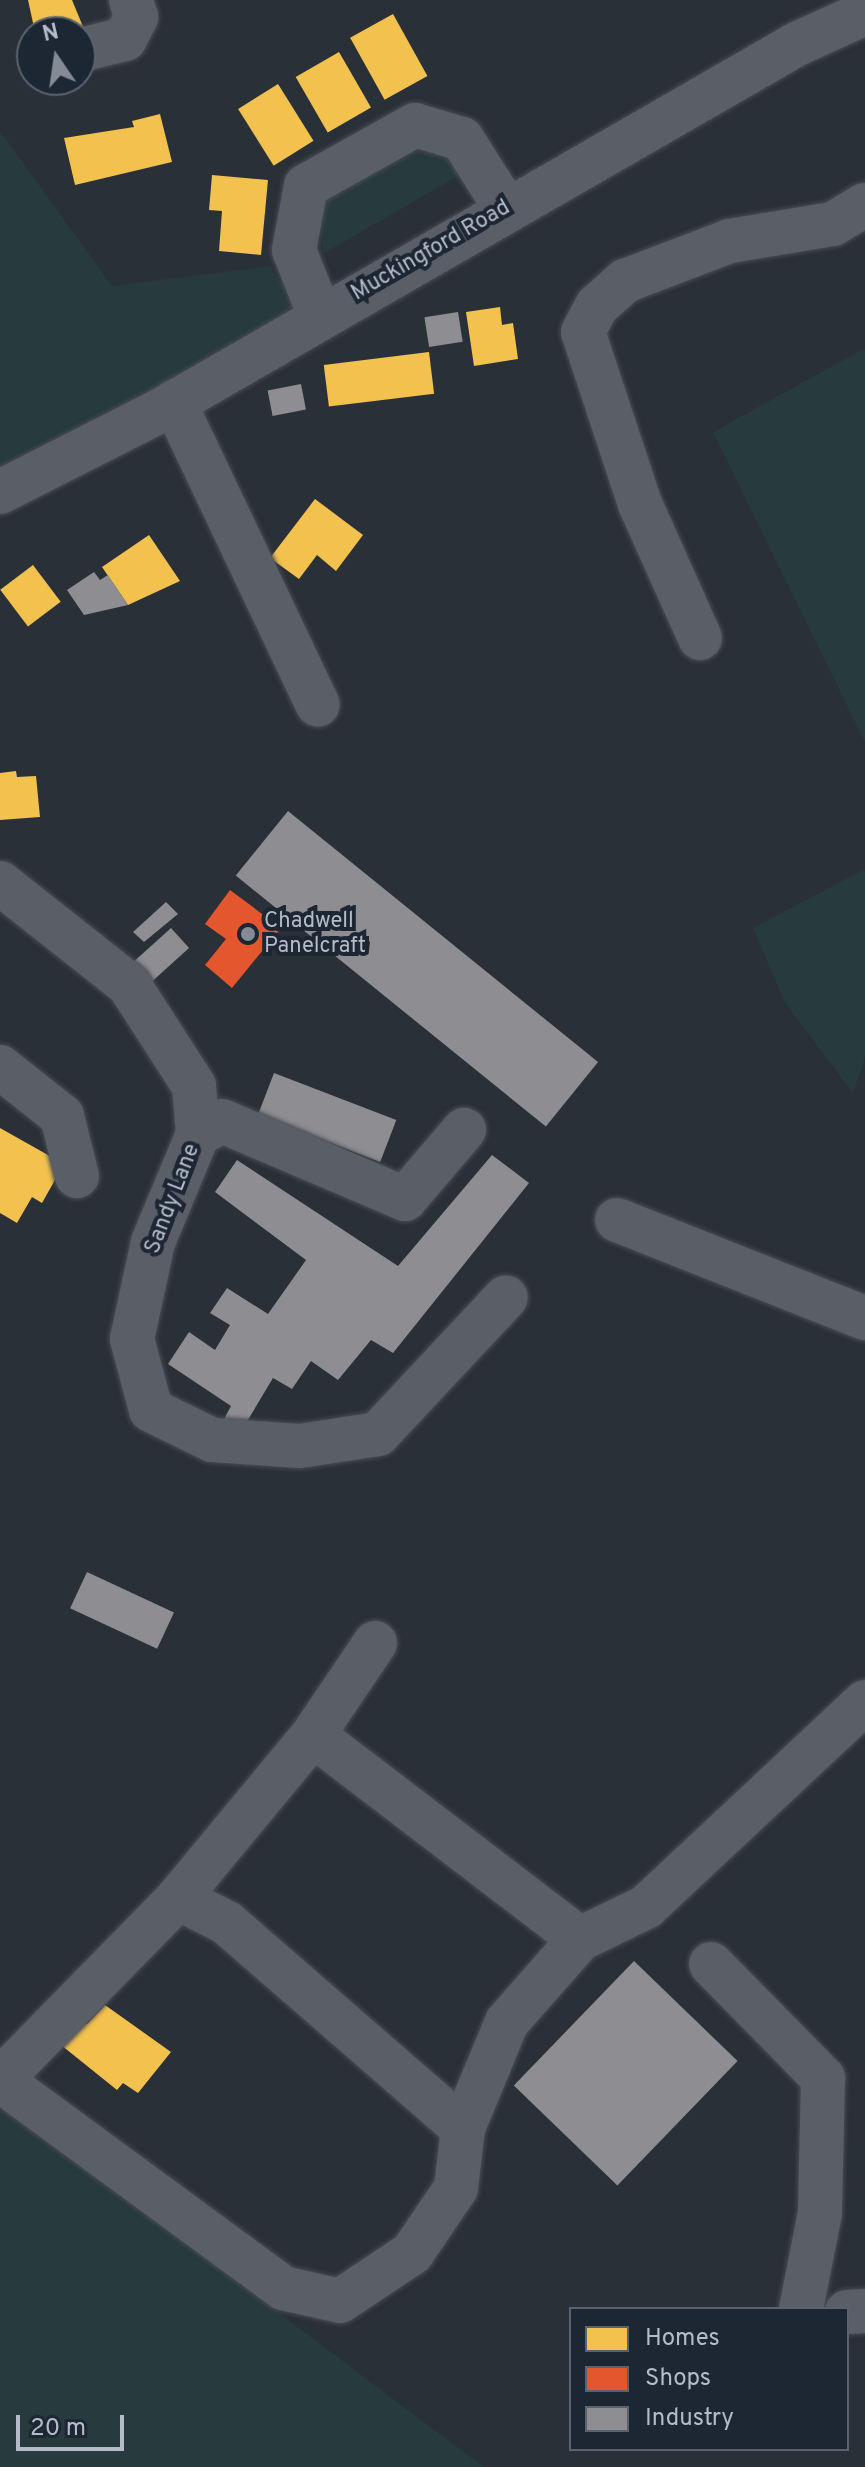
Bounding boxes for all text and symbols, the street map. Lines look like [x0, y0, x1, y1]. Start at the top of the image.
north arrow [16, 16, 96, 96]
text: N [40, 19, 62, 49]
street label: Muckingford Road [347, 195, 515, 307]
place label: Chadwell Panelcraft [264, 908, 366, 960]
marker: Chadwell Panelcraft [239, 925, 257, 943]
street label: Sandy Lane [140, 1140, 206, 1258]
legend [569, 2307, 849, 2451]
text: Homes [645, 2324, 720, 2354]
text: Shops [645, 2364, 711, 2394]
scale bar [20, 2399, 128, 2449]
text: Industry [645, 2404, 734, 2434]
text: 20 m [30, 2414, 86, 2444]

